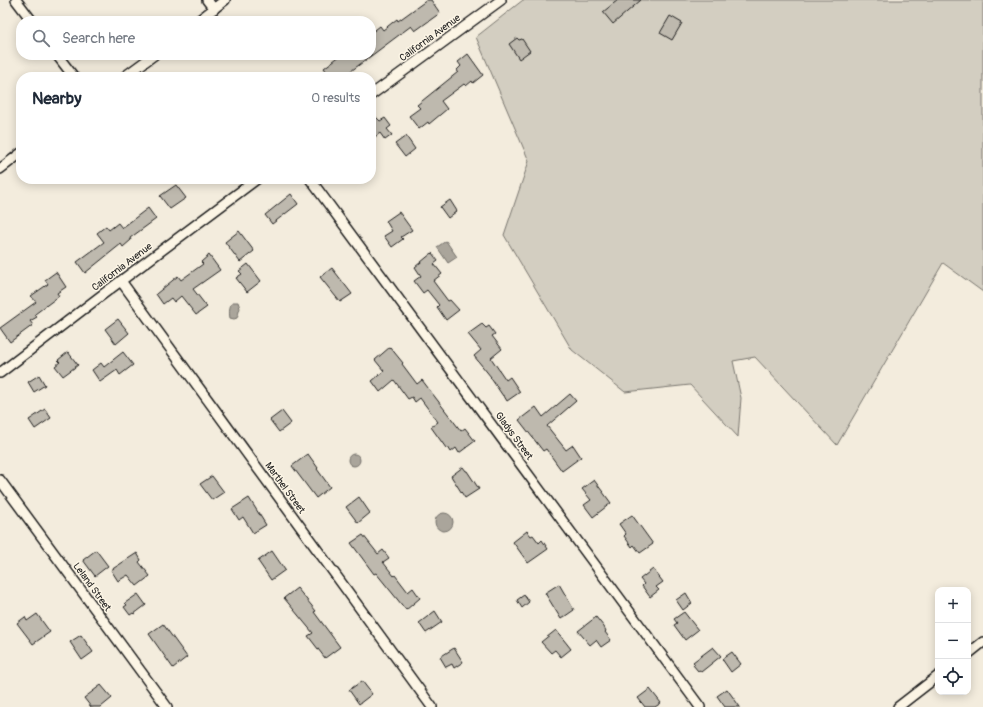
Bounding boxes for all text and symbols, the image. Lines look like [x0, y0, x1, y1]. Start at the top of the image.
street label: California Avenue [397, 12, 463, 64]
search box [16, 16, 376, 60]
icon: search [30, 27, 52, 49]
text: Search here [62, 29, 135, 48]
text: Nearby [32, 88, 81, 109]
text: 0 results [311, 90, 360, 106]
street label: California Avenue [89, 240, 155, 294]
street label: Gladys Street [493, 410, 536, 463]
street label: Marthel Street [262, 460, 308, 517]
street label: Leland Street [70, 560, 114, 614]
map controls [935, 587, 971, 695]
button: + [935, 587, 971, 623]
button: − [935, 623, 971, 659]
button: locate [935, 659, 971, 695]

